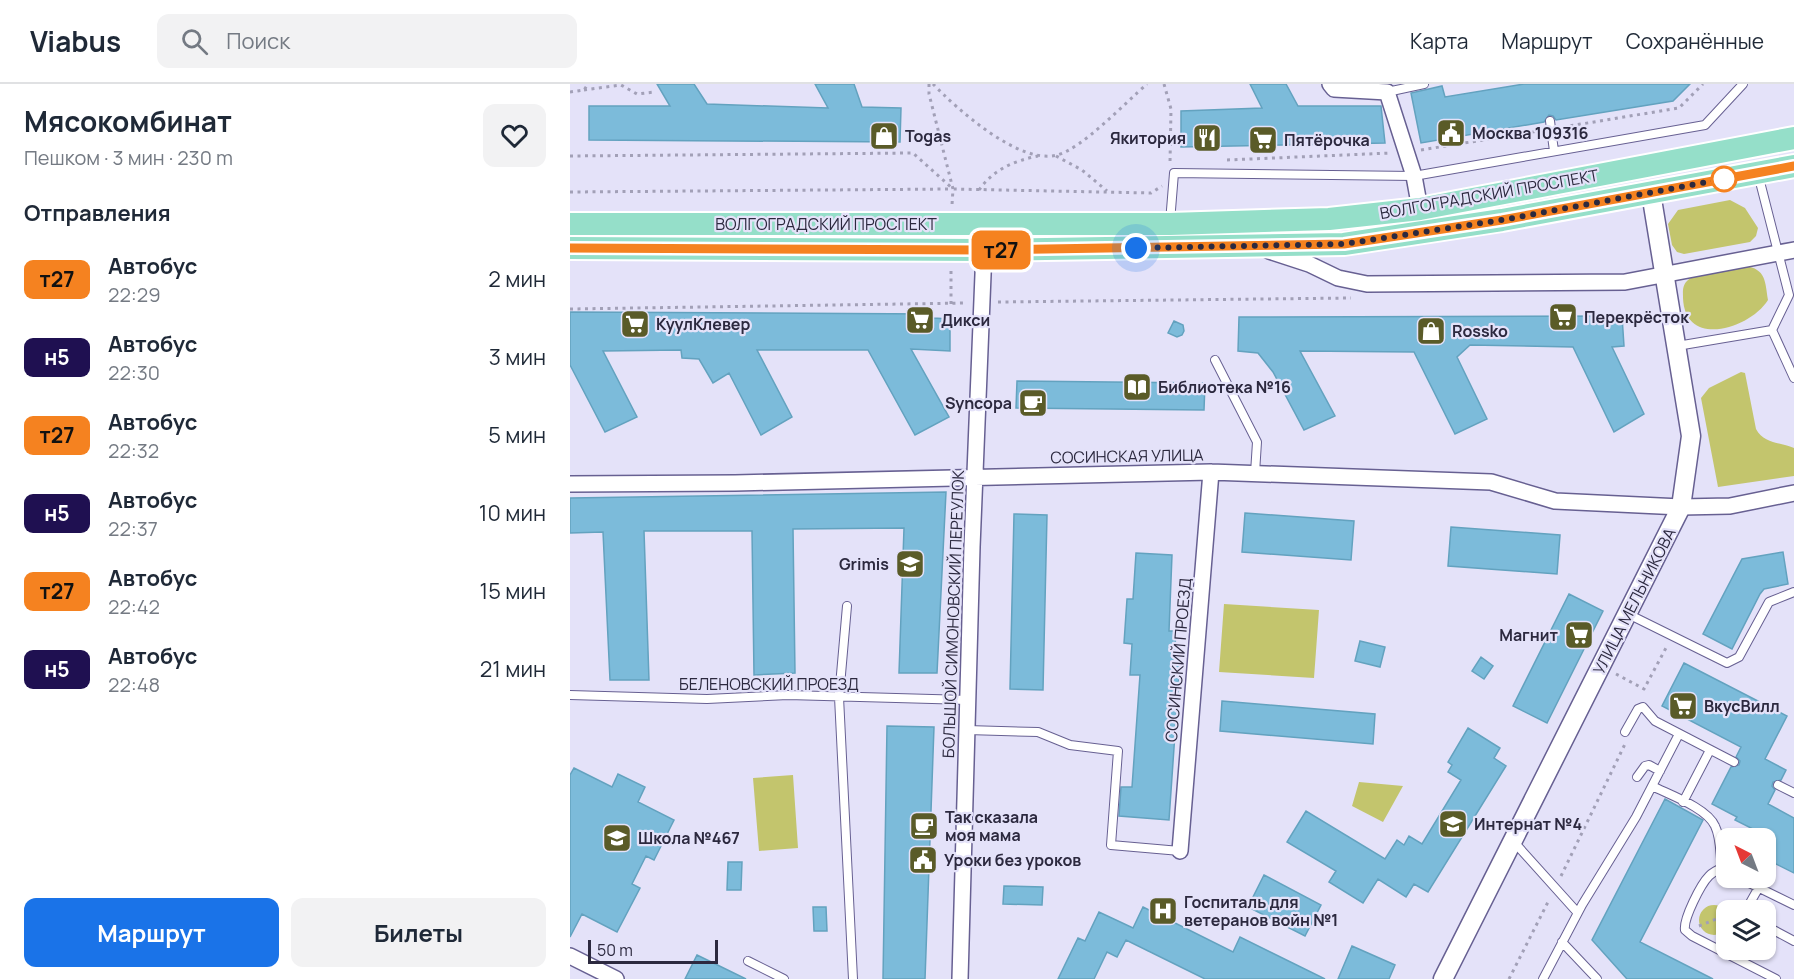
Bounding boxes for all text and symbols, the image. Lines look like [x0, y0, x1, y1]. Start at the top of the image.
search box [157, 14, 577, 68]
text: Viabus [30, 22, 121, 60]
icon: search [178, 25, 211, 58]
text: Поиск [226, 26, 290, 56]
text: Карта [1410, 27, 1468, 55]
text: Маршрут [1501, 27, 1593, 55]
text: Сохранённые [1626, 27, 1764, 55]
text: Мясокомбинат [24, 102, 232, 140]
button: heart [483, 104, 546, 167]
public building icon: Москва 109316 [1435, 117, 1467, 149]
shop icon: Togas [868, 120, 900, 152]
restaurant icon: Якитория [1191, 122, 1223, 154]
place label: Москва 109316 [1472, 122, 1589, 144]
supermarket icon: Пятёрочка [1247, 124, 1279, 156]
place label: Togas [905, 125, 951, 147]
place label: Якитория [1110, 127, 1186, 149]
place label: Пятёрочка [1284, 129, 1370, 151]
text: Пешком · 3 мин · 230 m [24, 144, 233, 171]
street label: ВОЛГОГРАДСКИЙ ПРОСПЕКТ [1378, 164, 1601, 224]
unlabelled marker [1711, 166, 1737, 192]
text: Отправления [24, 198, 171, 228]
street label: ВОЛГОГРАДСКИЙ ПРОСПЕКТ [715, 213, 937, 235]
line badge: т27 [966, 230, 1036, 270]
your location [1121, 233, 1151, 263]
text: т27 [984, 236, 1018, 264]
text: Автобус [108, 251, 197, 281]
text: 2 мин [488, 264, 546, 294]
text: т27 [40, 265, 74, 293]
text: 22:29 [108, 281, 161, 308]
supermarket icon: Перекрёсток [1547, 301, 1579, 333]
supermarket icon: Дикси [904, 304, 936, 336]
place label: Перекрёсток [1584, 306, 1689, 328]
supermarket icon: КуулКлевер [619, 308, 651, 340]
place label: Дикси [941, 309, 990, 331]
place label: КуулКлевер [656, 313, 750, 335]
shop icon: Rossko [1415, 315, 1447, 347]
place label: Rossko [1452, 320, 1508, 342]
text: Автобус [108, 329, 197, 359]
text: 3 мин [489, 342, 546, 372]
text: н5 [44, 343, 70, 371]
text: 22:30 [108, 359, 160, 386]
library icon: Библиотека №16 [1121, 371, 1153, 403]
place label: Библиотека №16 [1158, 376, 1291, 398]
cafe icon: Syncopa [1017, 387, 1049, 419]
place label: Syncopa [945, 392, 1012, 414]
text: Автобус [108, 407, 197, 437]
text: 5 мин [488, 420, 546, 450]
text: т27 [40, 421, 74, 449]
text: 22:32 [108, 437, 159, 464]
street label: СОСИНСКАЯ УЛИЦА [1050, 444, 1204, 468]
street label: БОЛЬШОЙ СИМОНОВСКИЙ ПЕРЕУЛОК [937, 469, 969, 758]
text: Автобус [108, 485, 197, 515]
text: 10 мин [479, 498, 546, 528]
text: н5 [44, 499, 70, 527]
text: 22:37 [108, 515, 158, 542]
street label: УЛИЦА МЕЛЬНИКОВА [1587, 524, 1681, 678]
school or university icon: Grimis [894, 548, 926, 580]
place label: Grimis [839, 553, 889, 575]
text: Автобус [108, 563, 197, 593]
text: 15 мин [480, 576, 546, 606]
text: т27 [40, 577, 74, 605]
street label: СОСИНСКИЙ ПРОЕЗД [1160, 577, 1196, 743]
text: 22:42 [108, 593, 160, 620]
supermarket icon: Магнит [1563, 619, 1595, 651]
place label: Магнит [1499, 624, 1558, 646]
text: Автобус [108, 641, 197, 671]
text: 21 мин [480, 654, 546, 684]
text: н5 [44, 655, 70, 683]
text: 22:48 [108, 671, 160, 698]
street label: БЕЛЕНОВСКИЙ ПРОЕЗД [679, 673, 859, 695]
supermarket icon: ВкусВилл [1667, 690, 1699, 722]
place label: ВкусВилл [1704, 695, 1780, 717]
place label: Так сказала моя мама [945, 806, 1038, 846]
school or university icon: Интернат №4 [1437, 808, 1469, 840]
cafe icon: Так сказала моя мама [908, 810, 940, 842]
place label: Интернат №4 [1474, 813, 1582, 835]
school or university icon: Школа №467 [601, 822, 633, 854]
place label: Школа №467 [638, 827, 740, 849]
north arrow [1716, 828, 1776, 888]
map controls [1716, 828, 1776, 960]
public building icon: Уроки без уроков [907, 844, 939, 876]
place label: Уроки без уроков [944, 849, 1081, 871]
place label: Госпиталь для ветеранов войн №1 [1184, 891, 1338, 931]
hospital icon: Госпиталь для ветеранов войн №1 [1147, 895, 1179, 927]
button: Маршрут [24, 898, 279, 967]
button: Билеты [291, 898, 546, 967]
button: layers [1716, 900, 1776, 960]
scale bar [588, 937, 718, 964]
text: 50 m [597, 939, 633, 961]

